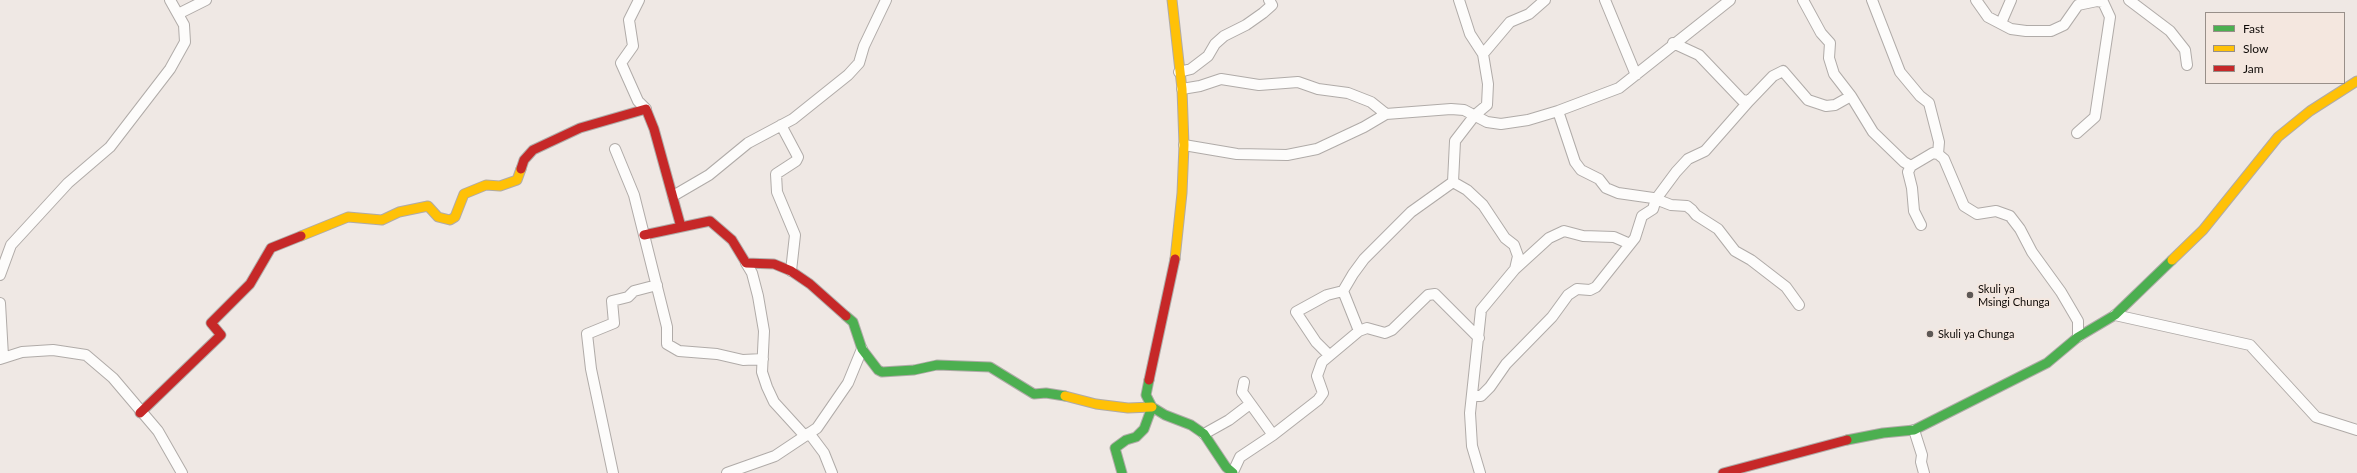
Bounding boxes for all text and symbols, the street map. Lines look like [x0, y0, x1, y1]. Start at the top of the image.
legend [2205, 12, 2345, 84]
text: Fast [2243, 21, 2264, 36]
text: Slow [2243, 41, 2268, 56]
text: Jam [2243, 61, 2264, 76]
place label: Skuli ya Msingi Chunga [1978, 282, 2050, 308]
marker: Skuli ya Msingi Chunga [1965, 290, 1975, 300]
place label: Skuli ya Chunga [1938, 327, 2014, 341]
marker: Skuli ya Chunga [1925, 329, 1935, 339]

